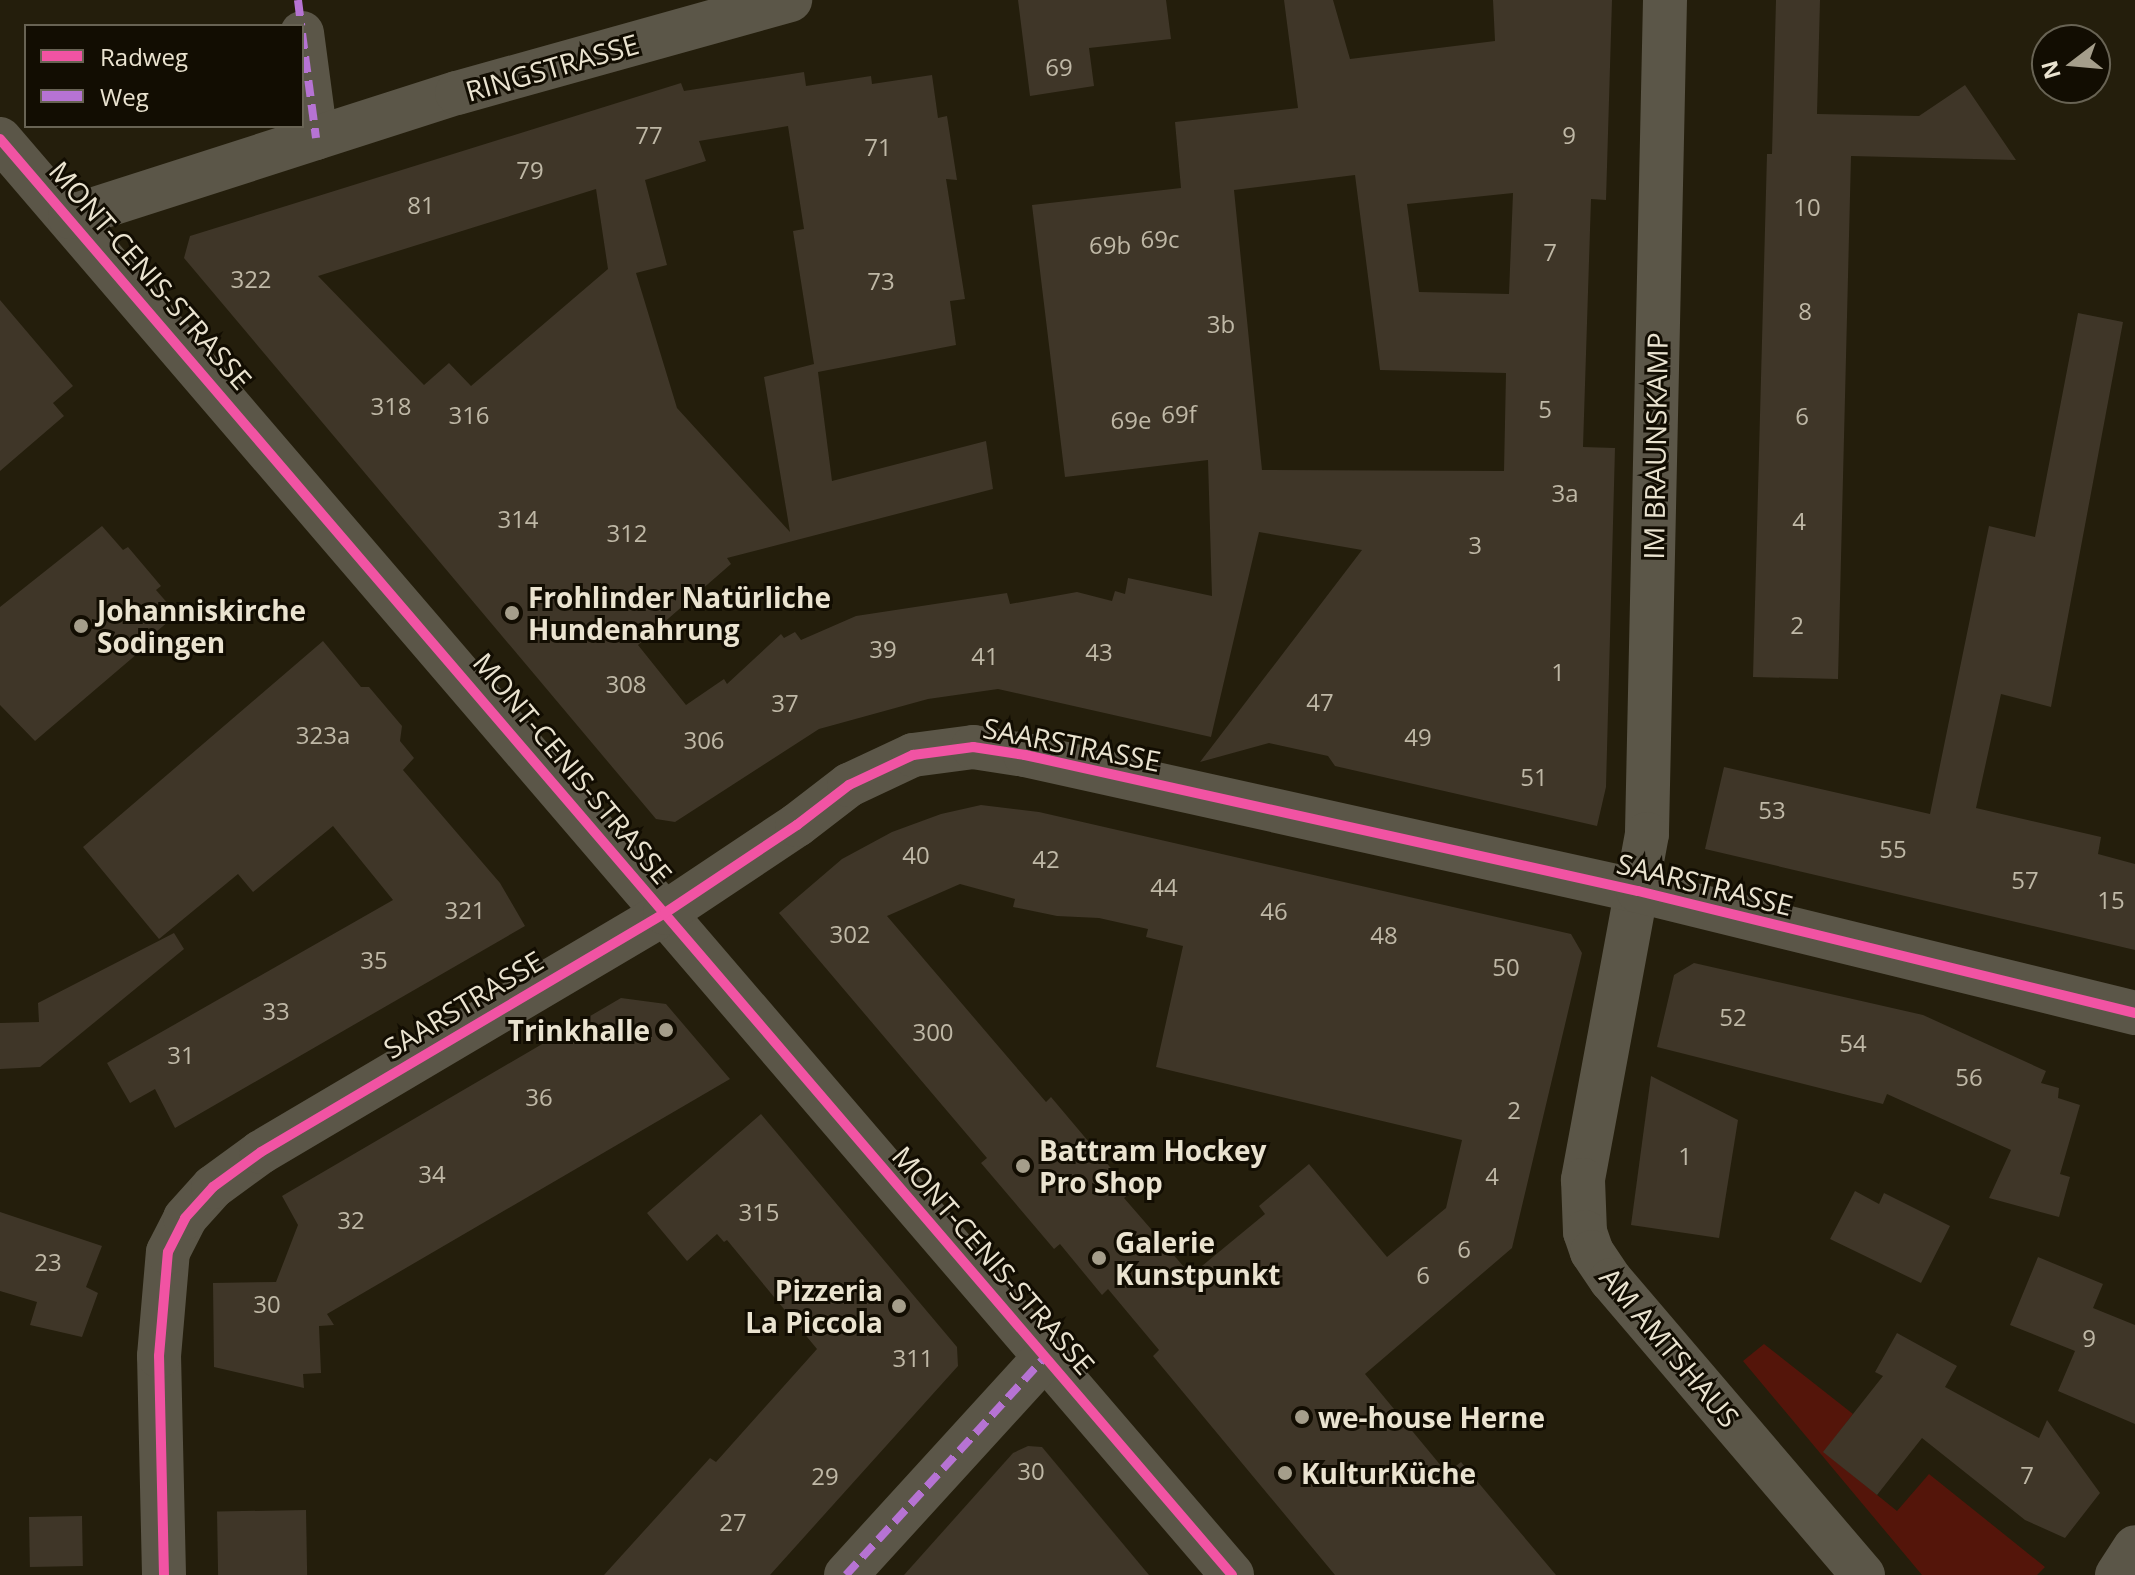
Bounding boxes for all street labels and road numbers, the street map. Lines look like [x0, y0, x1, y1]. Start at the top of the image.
street label: RINGSTRASSE [462, 26, 642, 108]
street label: MONT-CENIS-STRASSE [43, 154, 259, 396]
street label: IM BRAUNSKAMP [1636, 332, 1674, 560]
street label: MONT-CENIS-STRASSE [467, 646, 679, 890]
street label: SAARSTRASSE [980, 710, 1164, 778]
street label: SAARSTRASSE [1614, 846, 1796, 922]
street label: SAARSTRASSE [377, 943, 549, 1065]
street label: MONT-CENIS-STRASSE [886, 1139, 1102, 1381]
street label: AM AMTSHAUS [1594, 1260, 1746, 1434]

